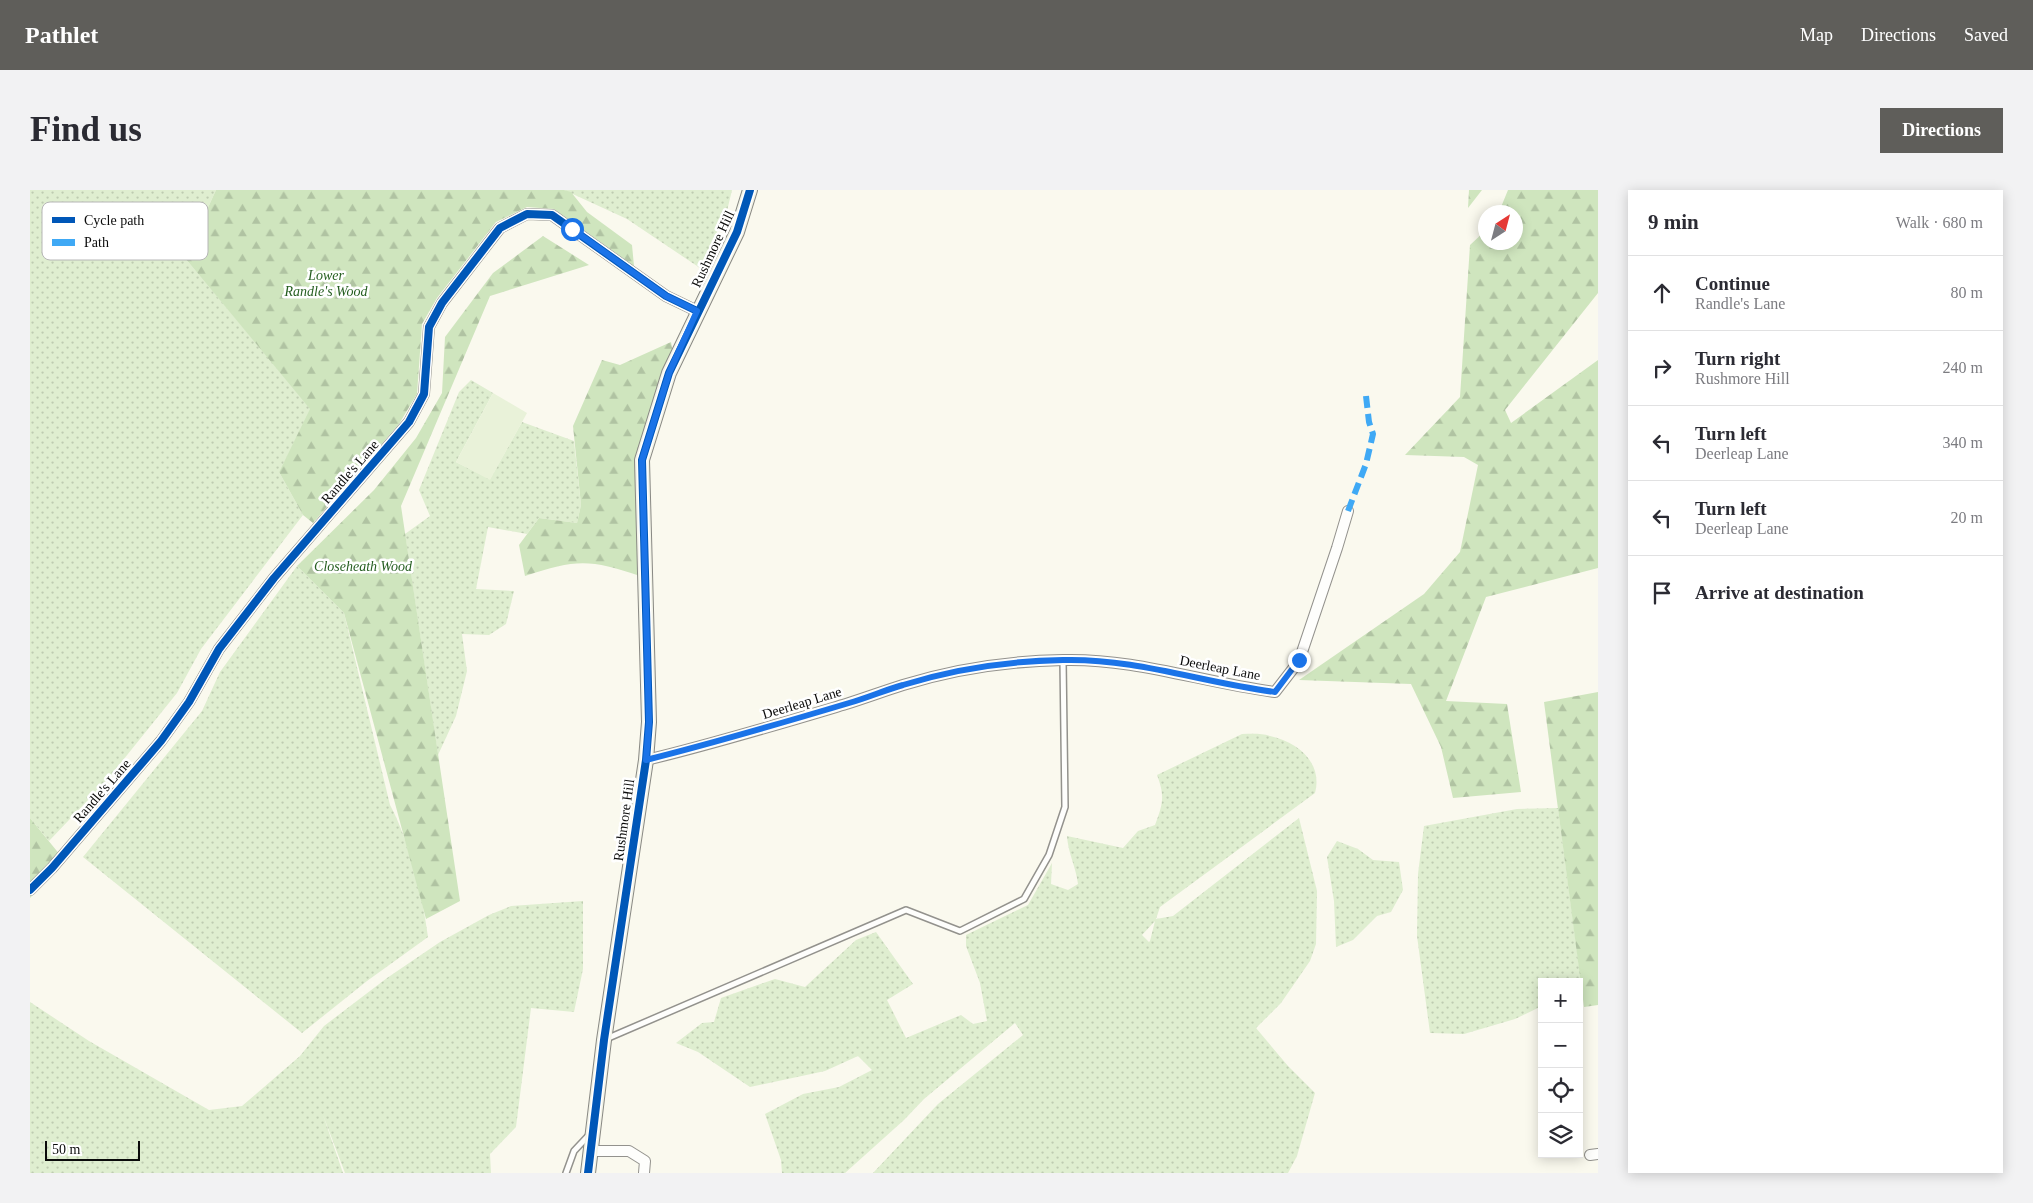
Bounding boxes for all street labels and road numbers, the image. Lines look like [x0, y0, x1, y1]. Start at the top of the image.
street label: Rushmore Hill [689, 208, 737, 290]
street label: Randle's Lane [318, 437, 382, 507]
street label: Deerleap Lane [1178, 653, 1262, 683]
street label: Deerleap Lane [761, 684, 843, 722]
street label: Randle's Lane [70, 756, 134, 826]
street label: Rushmore Hill [611, 778, 637, 862]

